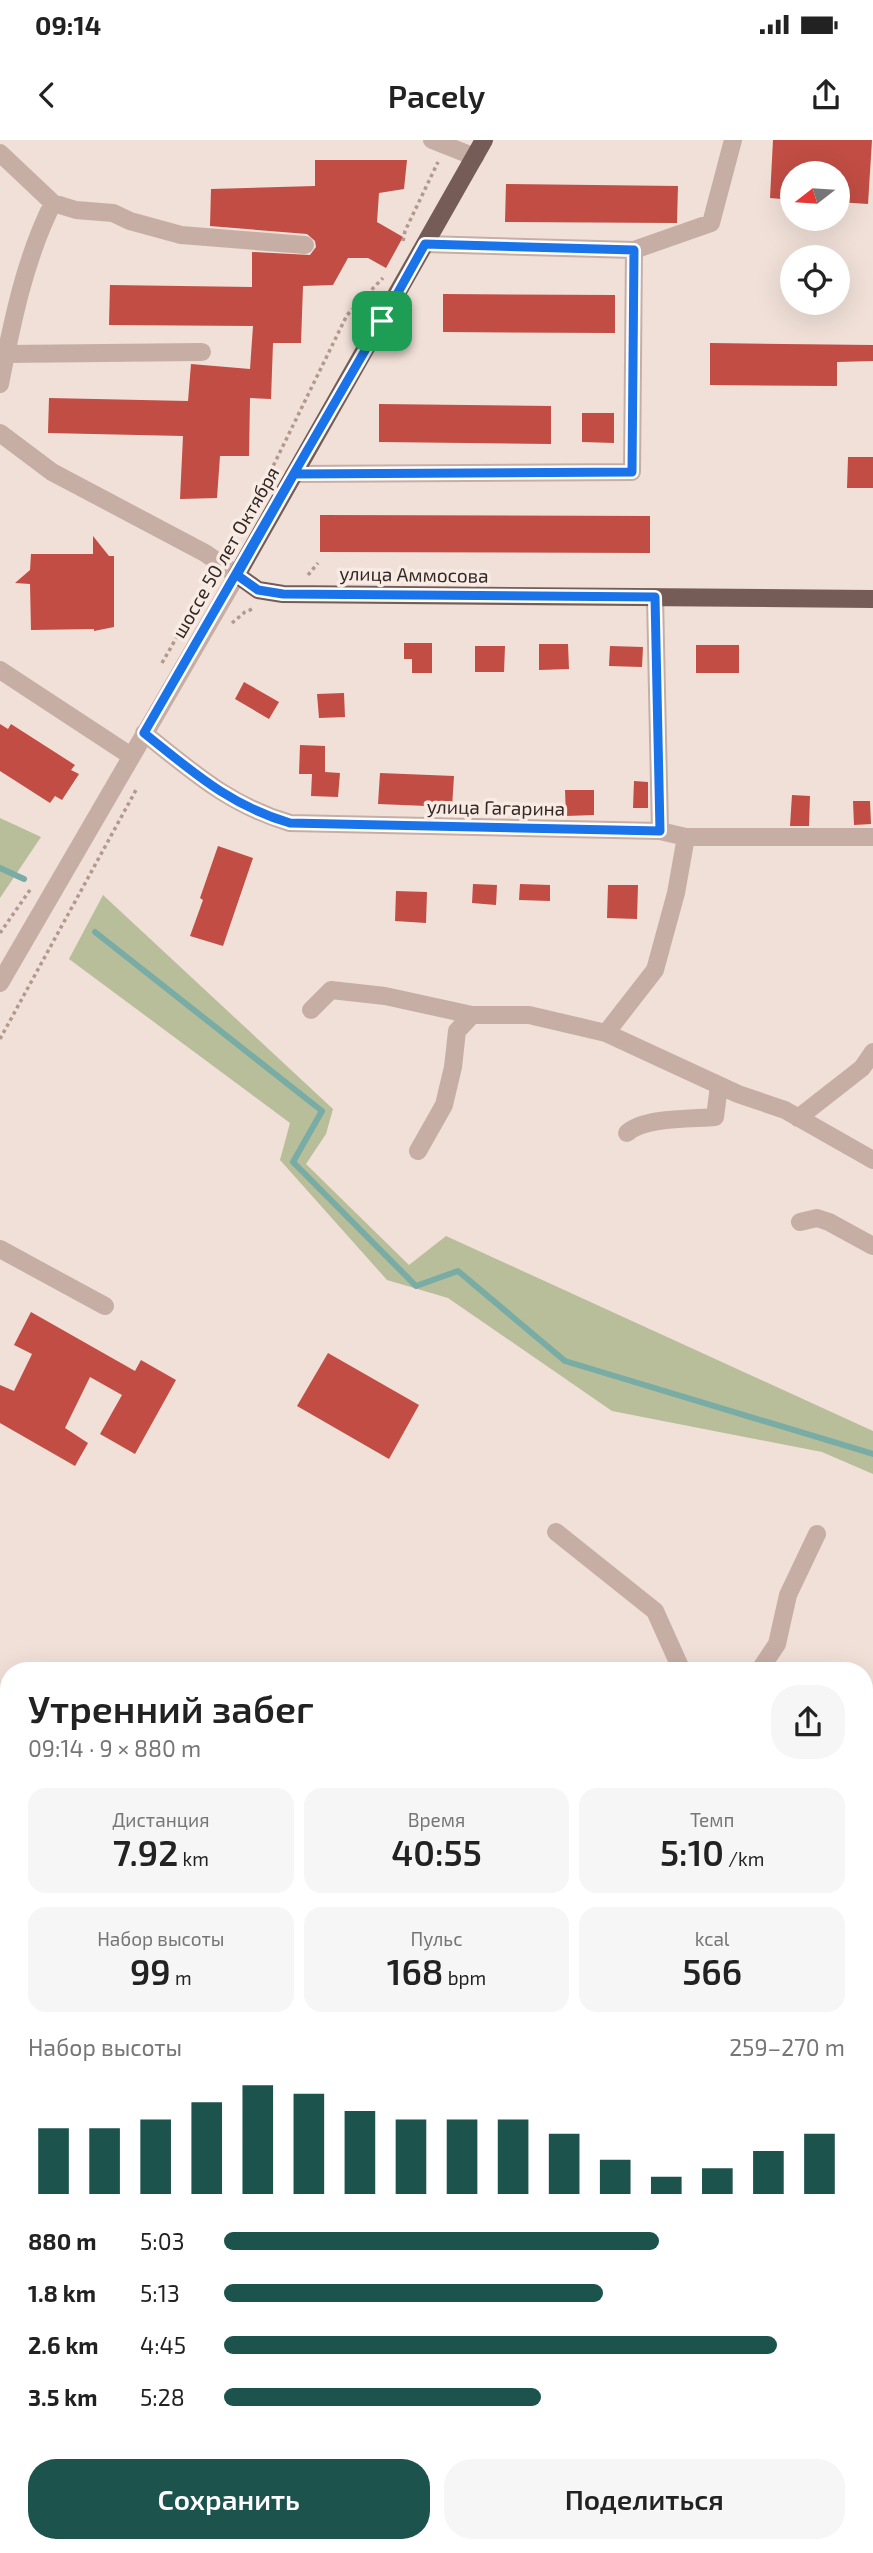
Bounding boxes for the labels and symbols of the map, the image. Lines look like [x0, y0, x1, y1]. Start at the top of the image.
north arrow [780, 161, 850, 231]
pin [352, 291, 412, 351]
street label: шоссе 50 лет Октября [167, 462, 283, 642]
street label: улица Аммосова [339, 561, 489, 588]
street label: улица Гагарина [427, 794, 565, 821]

